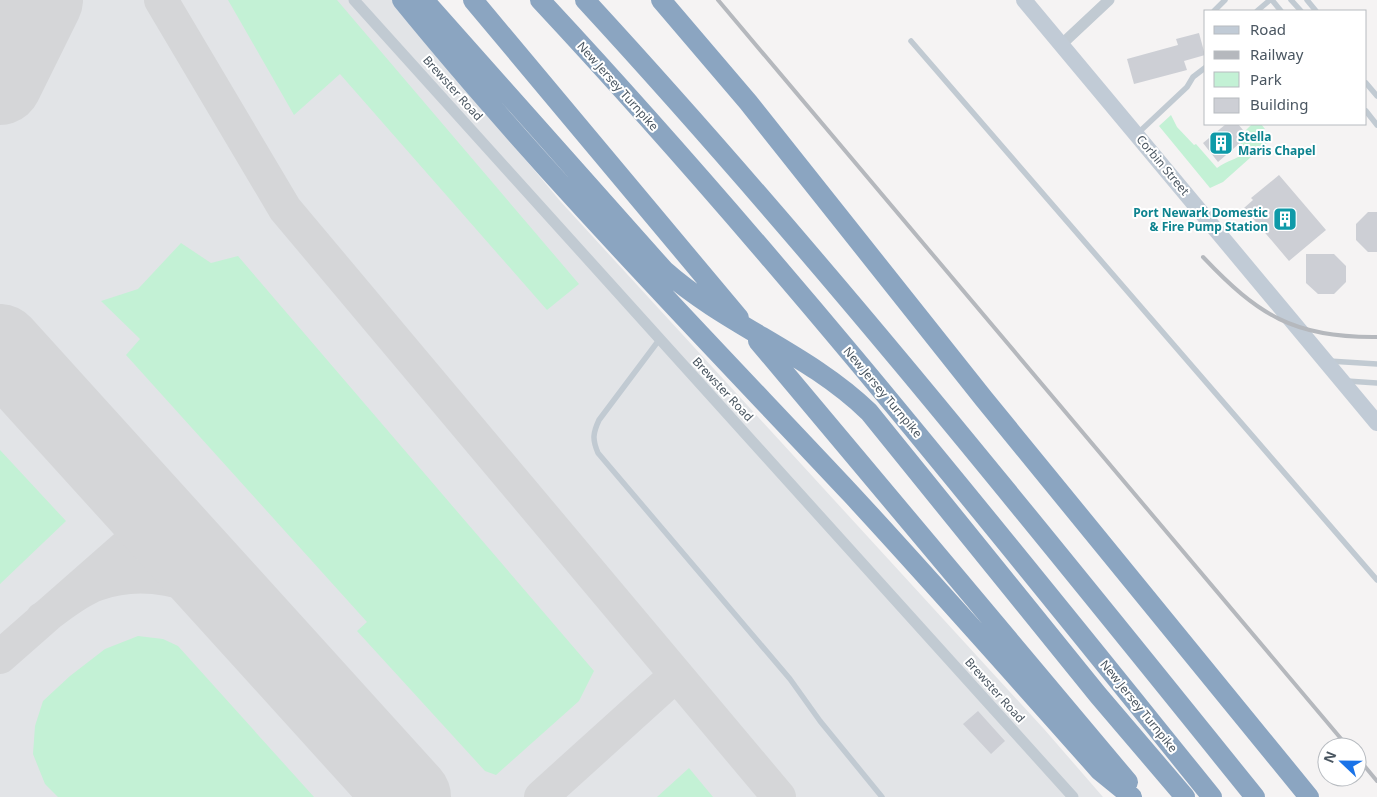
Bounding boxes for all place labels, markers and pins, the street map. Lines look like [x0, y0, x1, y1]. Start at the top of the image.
place label: Stella Maris Chapel [1238, 128, 1316, 159]
building icon: Stella Maris Chapel [1208, 130, 1234, 156]
place label: Port Newark Domestic & Fire Pump Station [1133, 204, 1268, 235]
building icon: Port Newark Domestic & Fire Pump Station [1272, 206, 1298, 232]

